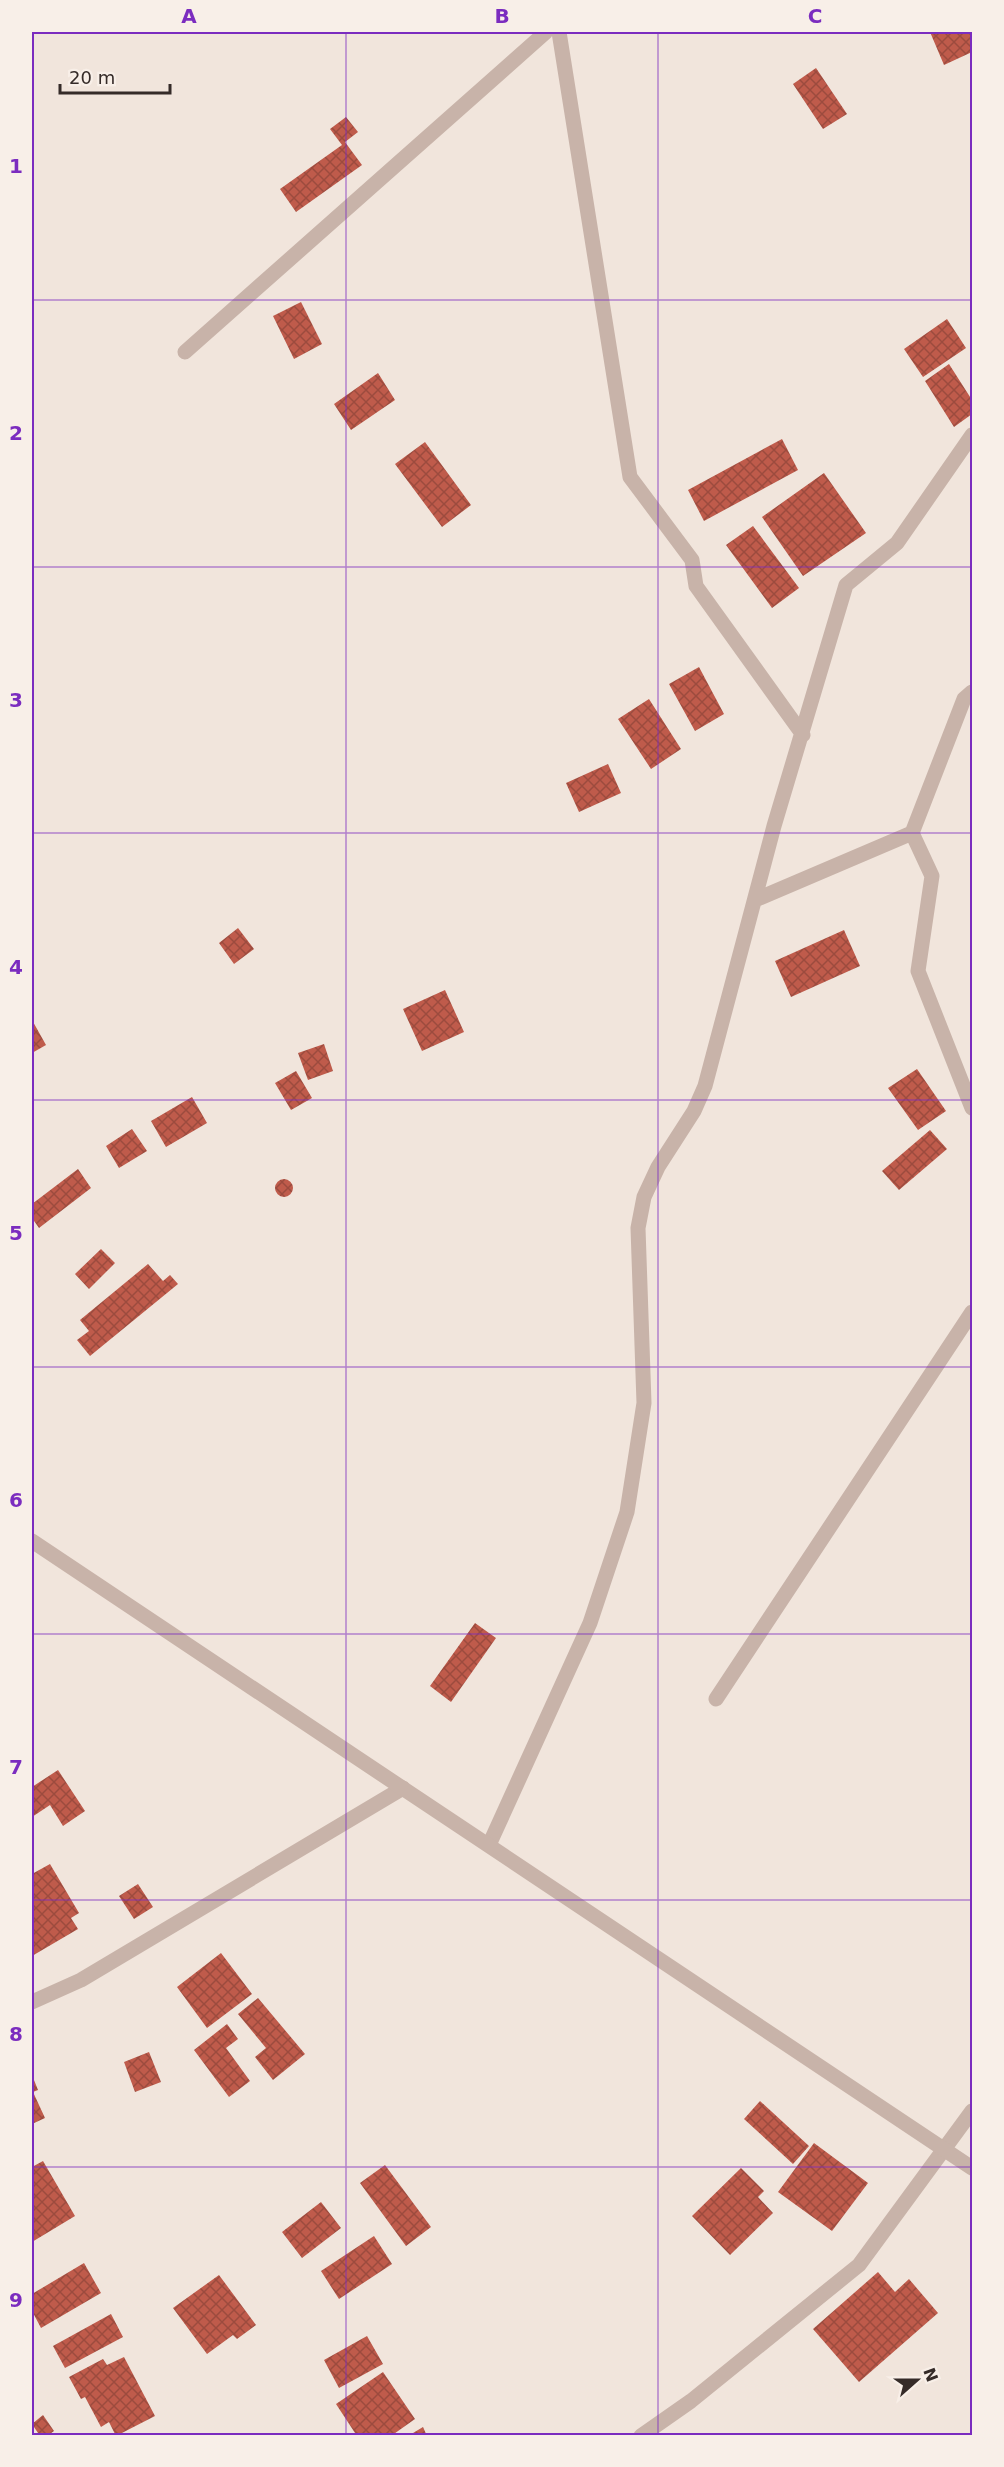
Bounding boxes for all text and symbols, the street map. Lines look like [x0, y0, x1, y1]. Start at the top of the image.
text: A [181, 4, 197, 28]
text: B [494, 4, 510, 28]
text: C [808, 4, 822, 28]
scale bar [60, 57, 170, 95]
text: 20 m [69, 67, 115, 88]
text: 1 [9, 154, 23, 178]
text: 2 [9, 421, 23, 445]
text: 3 [9, 688, 23, 712]
text: 4 [9, 955, 23, 979]
text: 5 [9, 1221, 23, 1245]
text: 6 [9, 1488, 23, 1512]
text: 7 [9, 1755, 23, 1779]
text: 8 [9, 2022, 23, 2046]
text: 9 [9, 2288, 23, 2312]
north arrow [887, 2350, 947, 2410]
text: N [919, 2365, 942, 2384]

